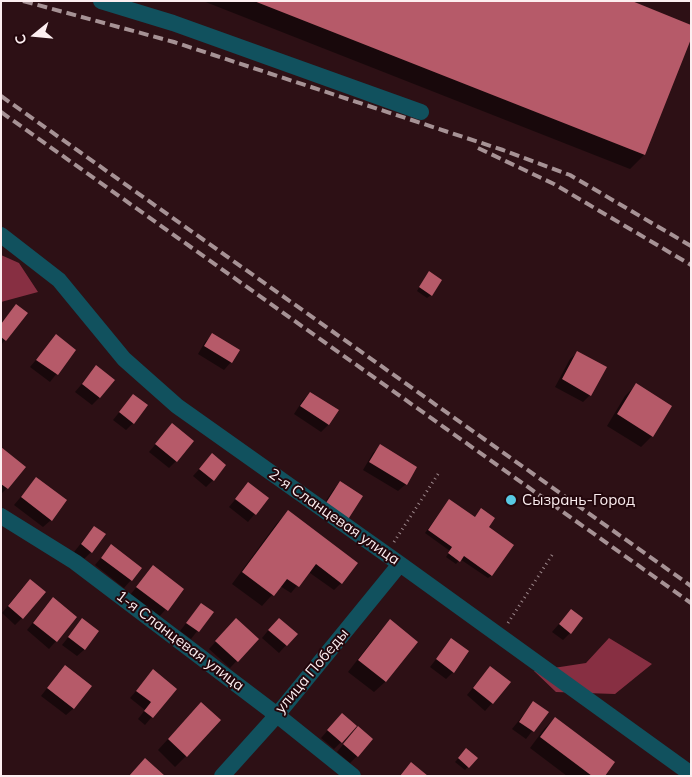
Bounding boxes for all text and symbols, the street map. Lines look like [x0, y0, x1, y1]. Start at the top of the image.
north arrow [10, 10, 60, 60]
text: С [11, 32, 31, 47]
street label: 2-я Сланцевая улица [265, 465, 403, 569]
place label: Сызрань-Город [522, 491, 635, 509]
marker: Сызрань-Город [504, 493, 518, 507]
street label: 1-я Сланцевая улица [112, 587, 248, 695]
street label: улица Победы [271, 625, 353, 717]

